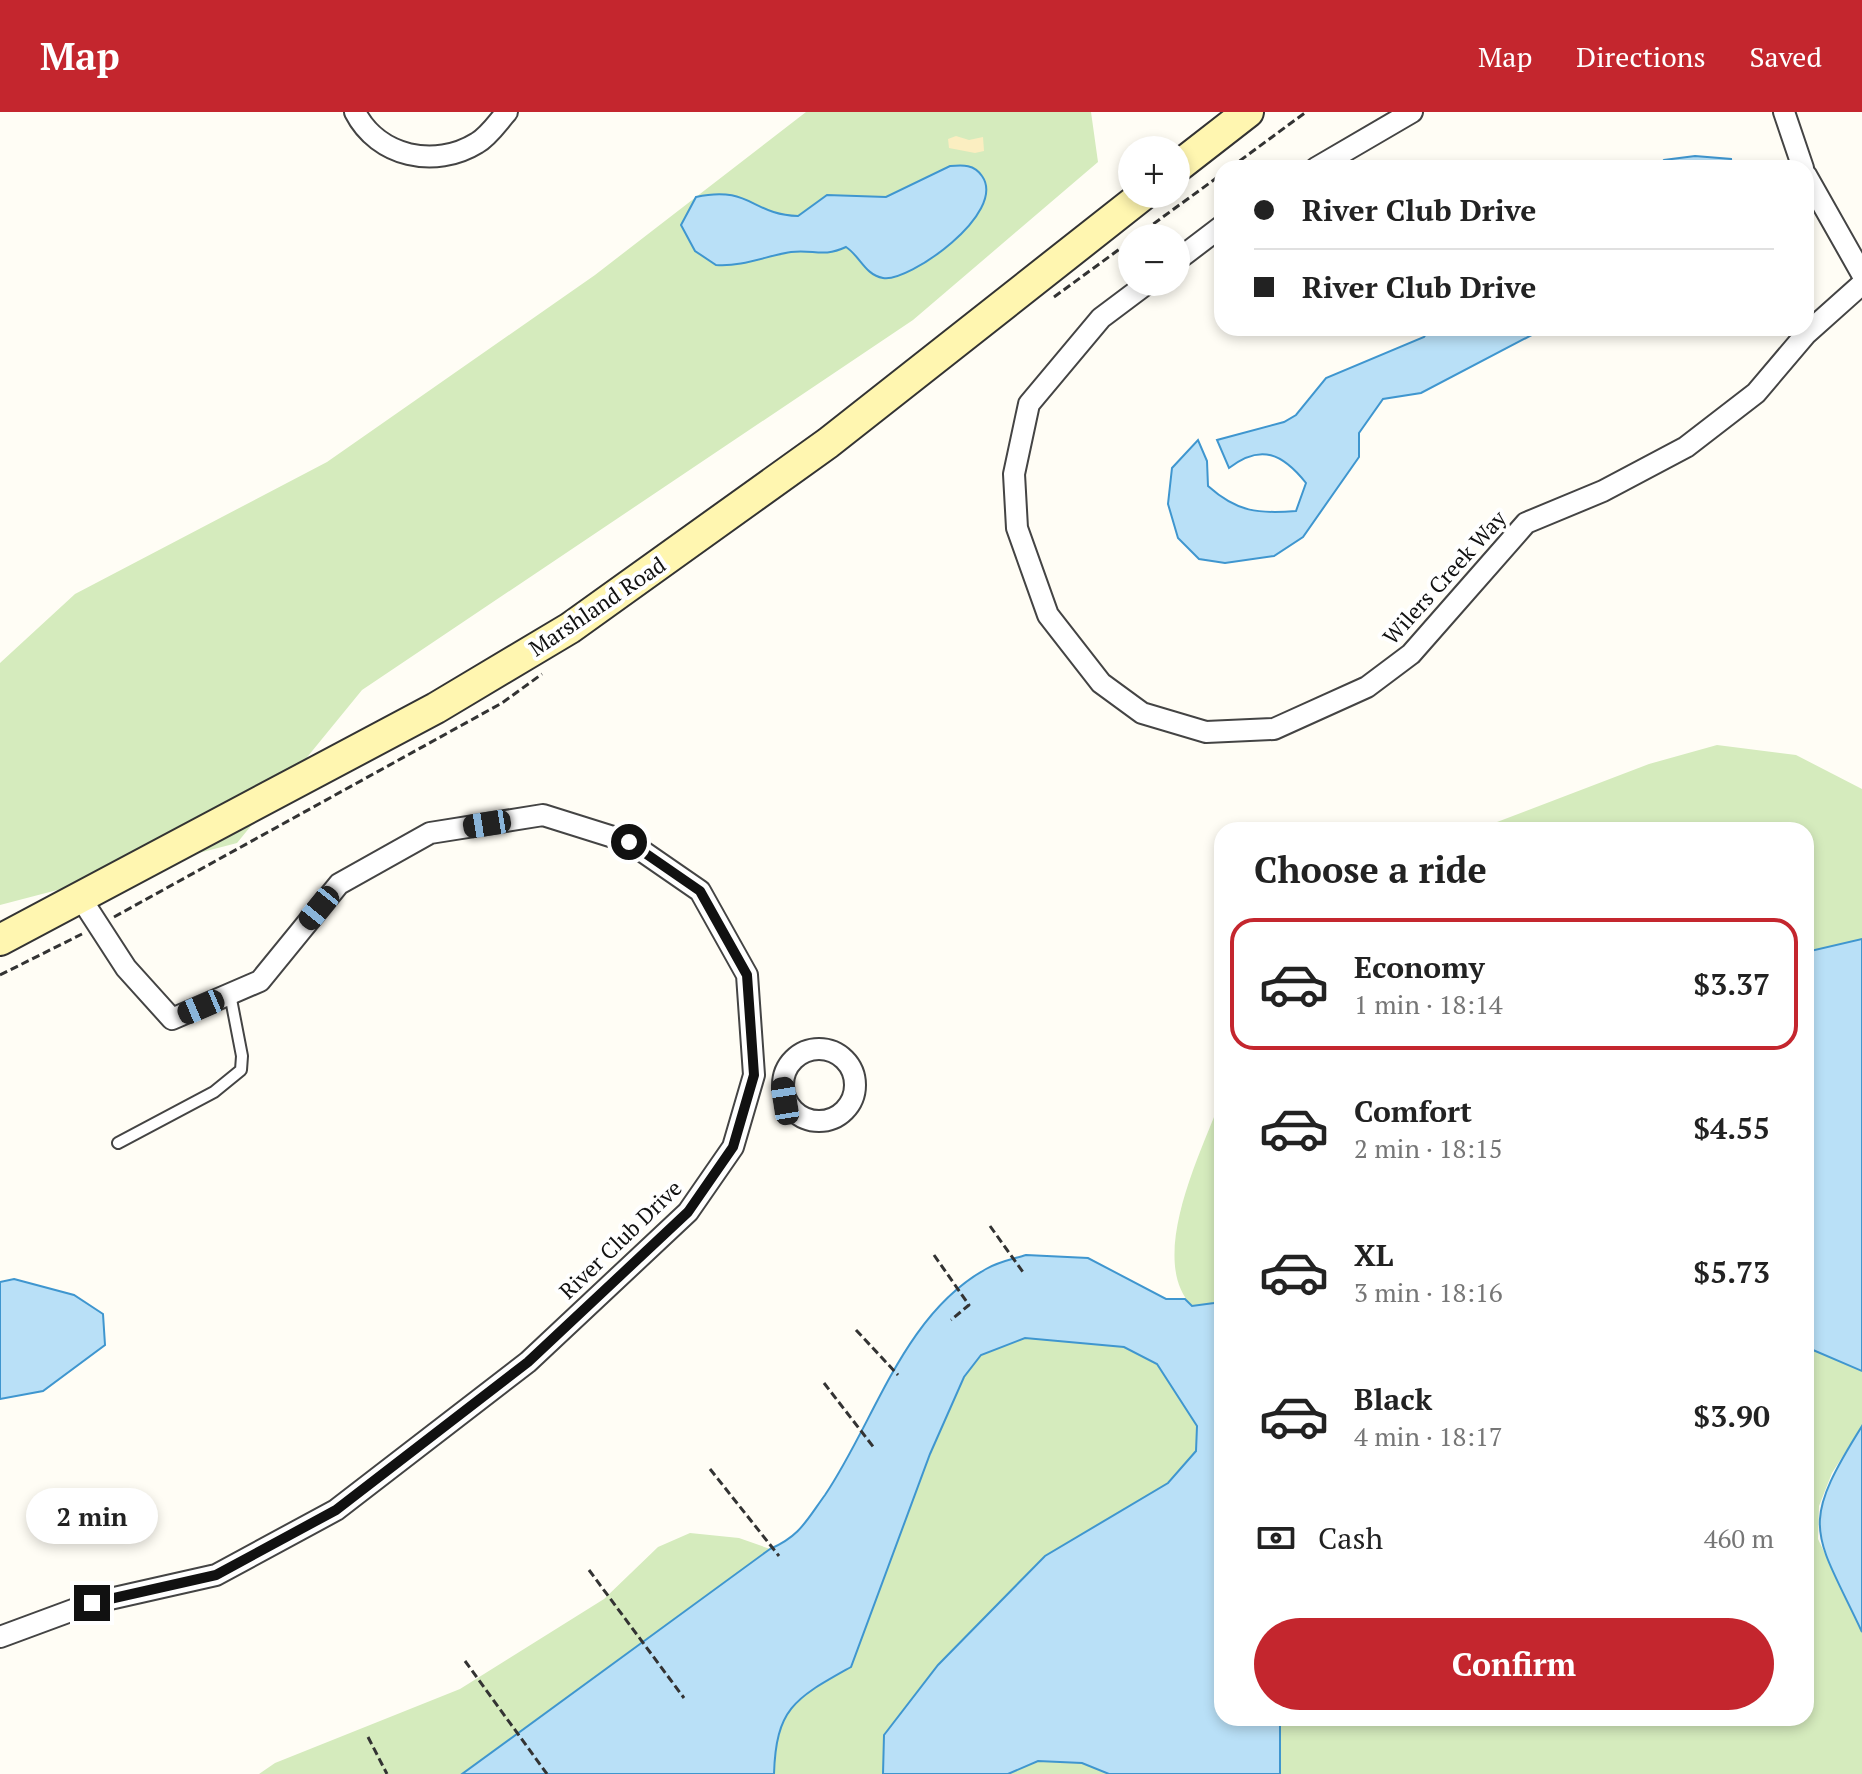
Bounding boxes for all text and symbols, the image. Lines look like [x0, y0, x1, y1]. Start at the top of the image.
text: Map [40, 31, 120, 81]
text: Map [1478, 38, 1532, 75]
text: Directions [1576, 38, 1706, 75]
text: Saved [1750, 38, 1822, 75]
map controls [1118, 136, 1190, 296]
button: + [1118, 136, 1190, 208]
text: River Club Drive [1302, 190, 1536, 230]
button: − [1118, 224, 1190, 296]
text: River Club Drive [1302, 267, 1536, 307]
street label: Wilers Creek Way [1376, 503, 1513, 650]
street label: Marshland Road [523, 550, 671, 662]
car [461, 808, 513, 840]
route start [611, 824, 647, 860]
text: Choose a ride [1254, 846, 1487, 893]
car [295, 882, 343, 934]
text: Economy [1354, 947, 1485, 987]
icon: car [1258, 948, 1330, 1020]
text: $3.37 [1693, 964, 1770, 1004]
car [174, 987, 228, 1027]
text: 1 min · 18:14 [1354, 987, 1503, 1021]
car [769, 1075, 801, 1127]
text: Comfort [1354, 1091, 1472, 1131]
icon: car [1258, 1092, 1330, 1164]
text: $4.55 [1693, 1108, 1770, 1148]
text: 2 min · 18:15 [1354, 1131, 1503, 1165]
street label: River Club Drive [553, 1173, 687, 1305]
text: XL [1354, 1235, 1393, 1275]
icon: car [1258, 1236, 1330, 1308]
text: $5.73 [1693, 1252, 1770, 1292]
text: 3 min · 18:16 [1354, 1275, 1503, 1309]
text: Black [1354, 1379, 1432, 1419]
icon: car [1258, 1380, 1330, 1452]
text: $3.90 [1693, 1396, 1770, 1436]
text: 4 min · 18:17 [1354, 1419, 1503, 1453]
callout: 2 min [26, 1487, 158, 1543]
text: 2 min [56, 1499, 128, 1533]
icon: cash [1254, 1516, 1298, 1560]
text: Cash [1318, 1518, 1383, 1558]
text: 460 m [1704, 1521, 1774, 1555]
route end [74, 1585, 110, 1621]
button: Confirm [1254, 1618, 1774, 1710]

